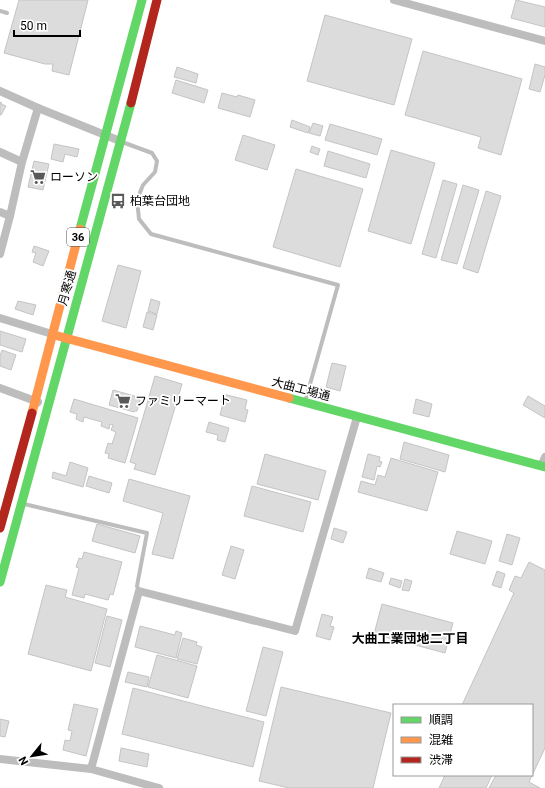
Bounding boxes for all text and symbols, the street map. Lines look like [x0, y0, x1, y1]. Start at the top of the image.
scale bar [14, 12, 80, 38]
text: 50 m [20, 19, 47, 33]
supermarket icon: ローソン [29, 168, 47, 186]
place label: ローソン [50, 170, 98, 184]
bus stop icon: 柏葉台団地 [109, 192, 127, 210]
place label: 柏葉台団地 [130, 194, 190, 208]
road number: 36 [67, 228, 89, 246]
street label: 月寒通 [55, 269, 79, 307]
street label: 大曲工場通 [270, 374, 332, 404]
supermarket icon: ファミリーマート [114, 392, 132, 410]
place label: ファミリーマート [135, 394, 231, 408]
district label: 大曲工業団地二丁目 [351, 631, 469, 646]
legend [393, 704, 533, 776]
text: 順調 [429, 713, 453, 727]
text: 混雑 [429, 733, 453, 747]
north arrow [12, 736, 52, 776]
text: 渋滞 [429, 753, 453, 767]
text: N [16, 754, 31, 767]

